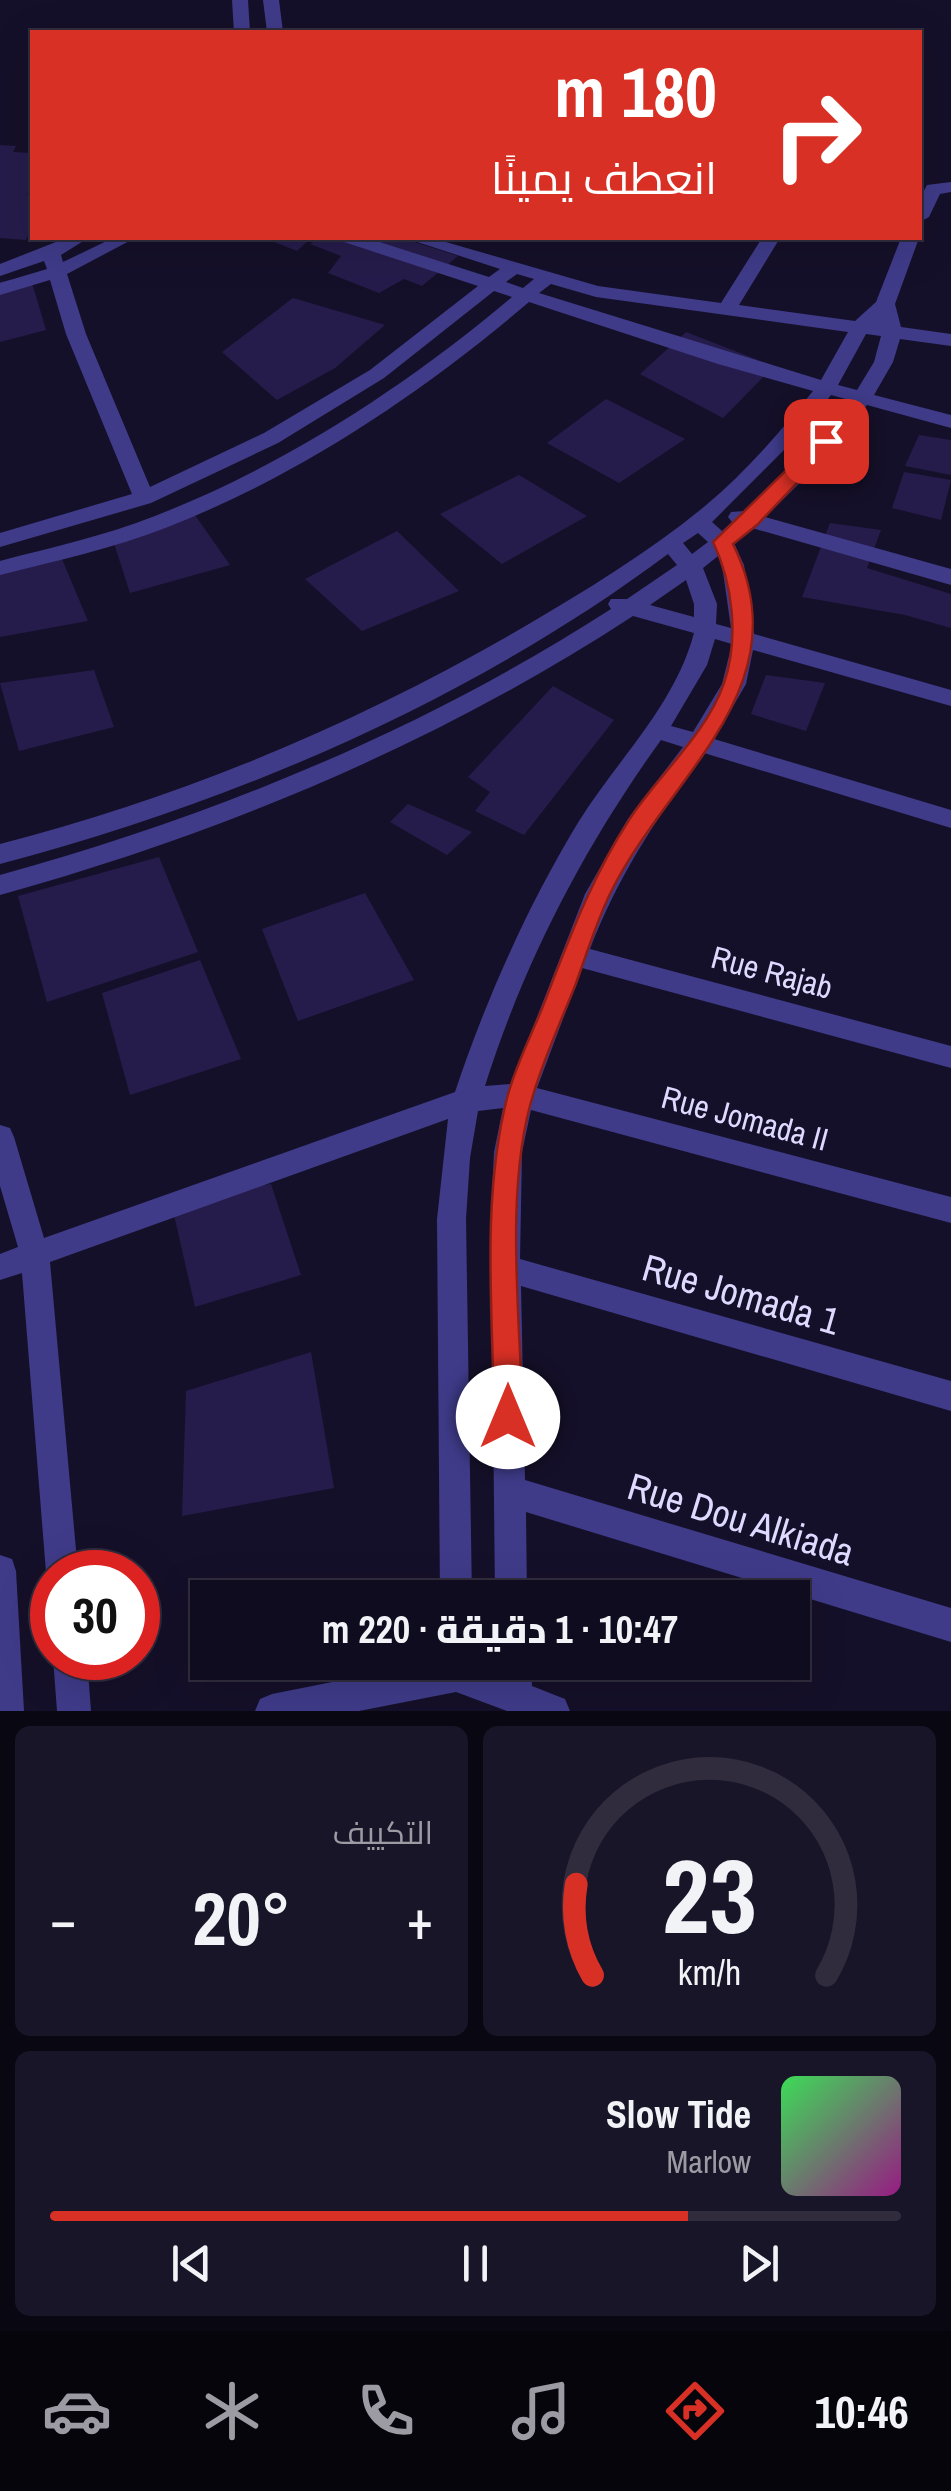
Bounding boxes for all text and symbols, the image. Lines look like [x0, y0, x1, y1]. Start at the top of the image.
text: 180 m [554, 45, 717, 139]
icon: right [752, 70, 882, 200]
text: انعطف يمينًا [491, 147, 717, 208]
pin [784, 399, 869, 484]
icon: arrive [799, 414, 854, 469]
street label: Rue Rajab [707, 935, 837, 1009]
street label: Rue Jomada II [657, 1075, 833, 1161]
street label: Rue Jomada 1 [637, 1242, 845, 1346]
position arrow [456, 1365, 560, 1469]
street label: Rue Dou Alkiada [622, 1460, 860, 1578]
speed limit sign: 30 [30, 1550, 160, 1680]
text: 10:47 · 1 دقيقة · 220 m [322, 1604, 678, 1655]
text: التكييف [333, 1811, 433, 1854]
text: 23 [662, 1825, 757, 1965]
text: 20° [192, 1867, 291, 1968]
text: − [50, 1882, 76, 1956]
text: + [407, 1882, 433, 1956]
text: km/h [678, 1948, 741, 1996]
text: Slow Tide [606, 2089, 751, 2140]
text: Marlow [666, 2140, 751, 2183]
icon: previous [164, 2236, 219, 2291]
icon: pause [448, 2236, 503, 2291]
icon: next [732, 2236, 787, 2291]
icon: car [42, 2376, 112, 2446]
icon: climate [197, 2376, 267, 2446]
icon: phone [351, 2376, 421, 2446]
icon: music [506, 2376, 576, 2446]
icon: directions [660, 2376, 730, 2446]
text: 10:46 [814, 2381, 909, 2442]

